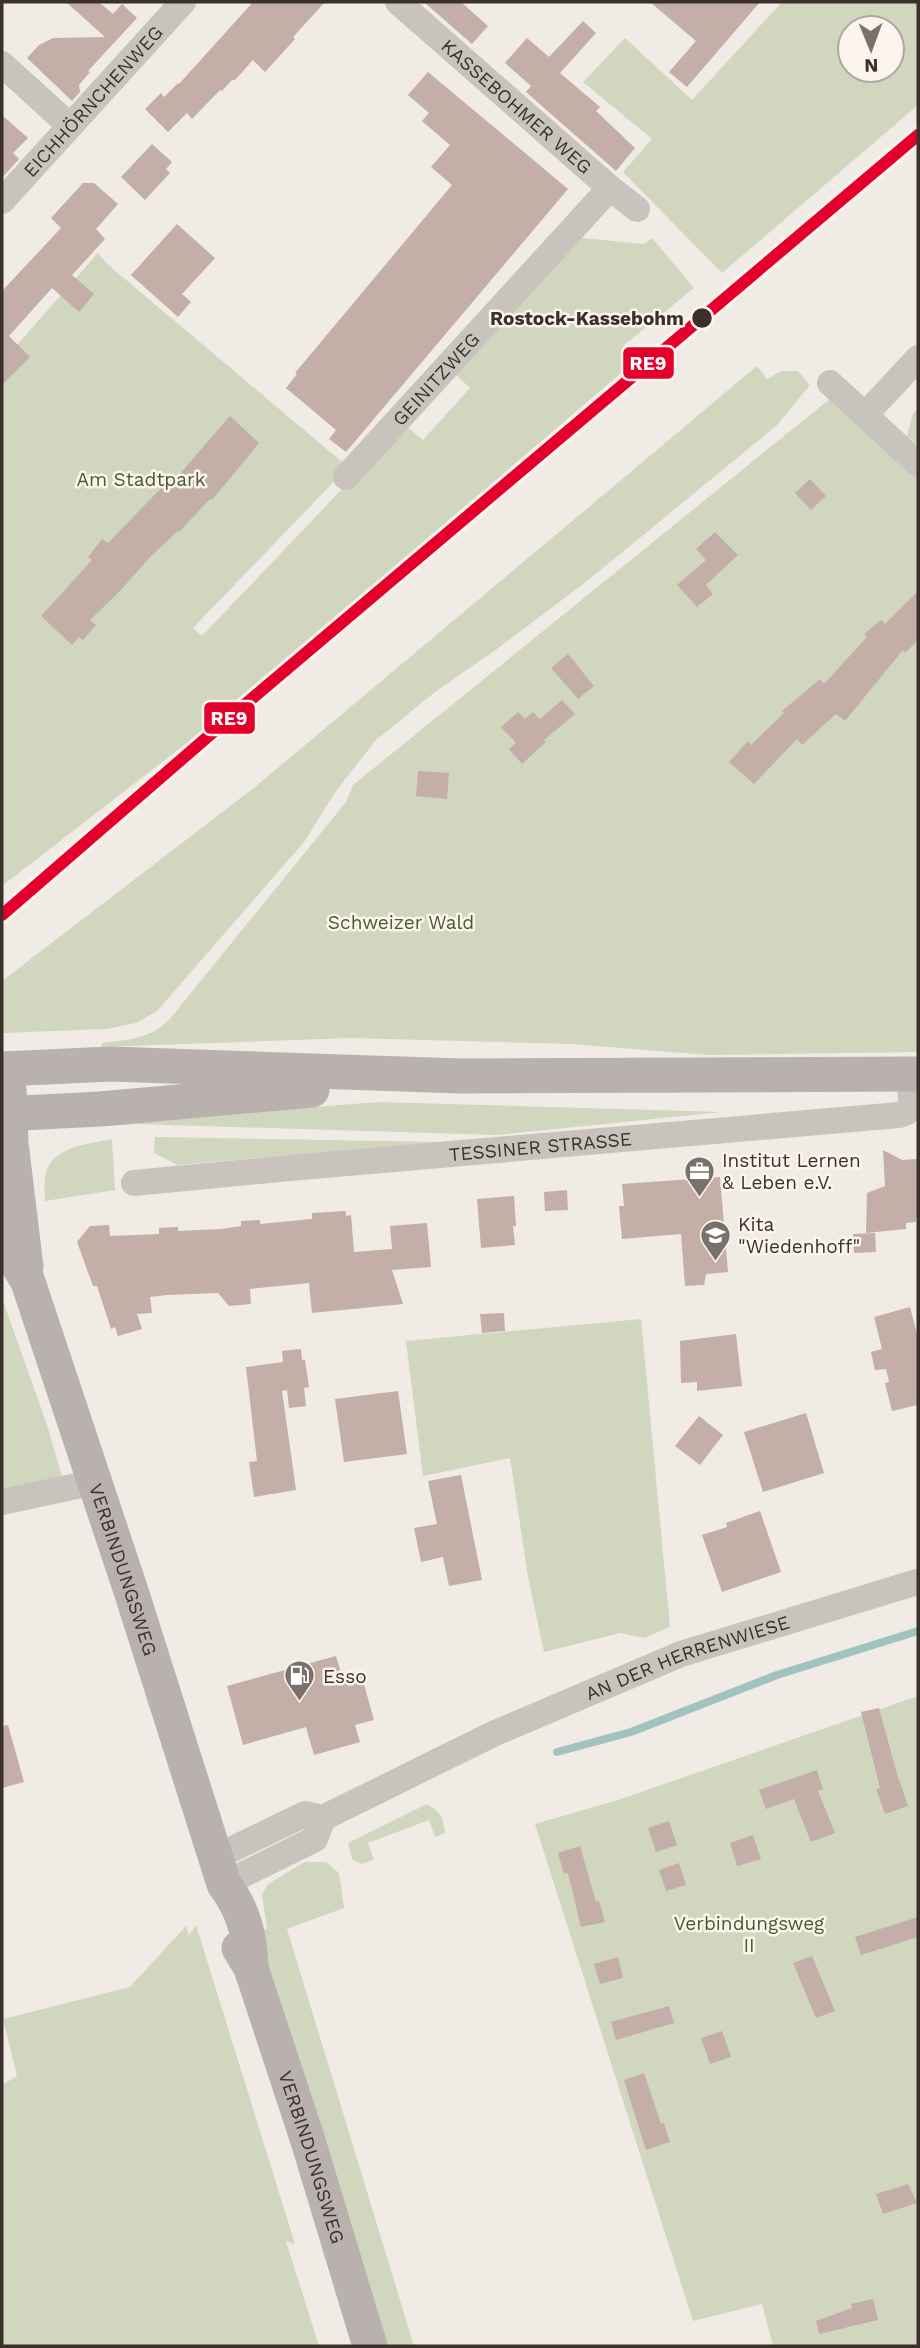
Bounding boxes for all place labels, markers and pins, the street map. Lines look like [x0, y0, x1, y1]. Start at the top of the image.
marker: Rostock-Kassebohm [690, 306, 714, 330]
place label: Rostock-Kassebohm [490, 307, 684, 330]
place label: Institut Lernen & Leben e.V. [722, 1149, 861, 1194]
office icon: Institut Lernen & Leben e.V. [682, 1154, 716, 1198]
place label: Kita "Wiedenhoff" [738, 1213, 860, 1258]
school or university icon: Kita "Wiedenhoff" [698, 1218, 732, 1262]
fuel station icon: Esso [283, 1659, 317, 1703]
place label: Esso [323, 1665, 367, 1688]

